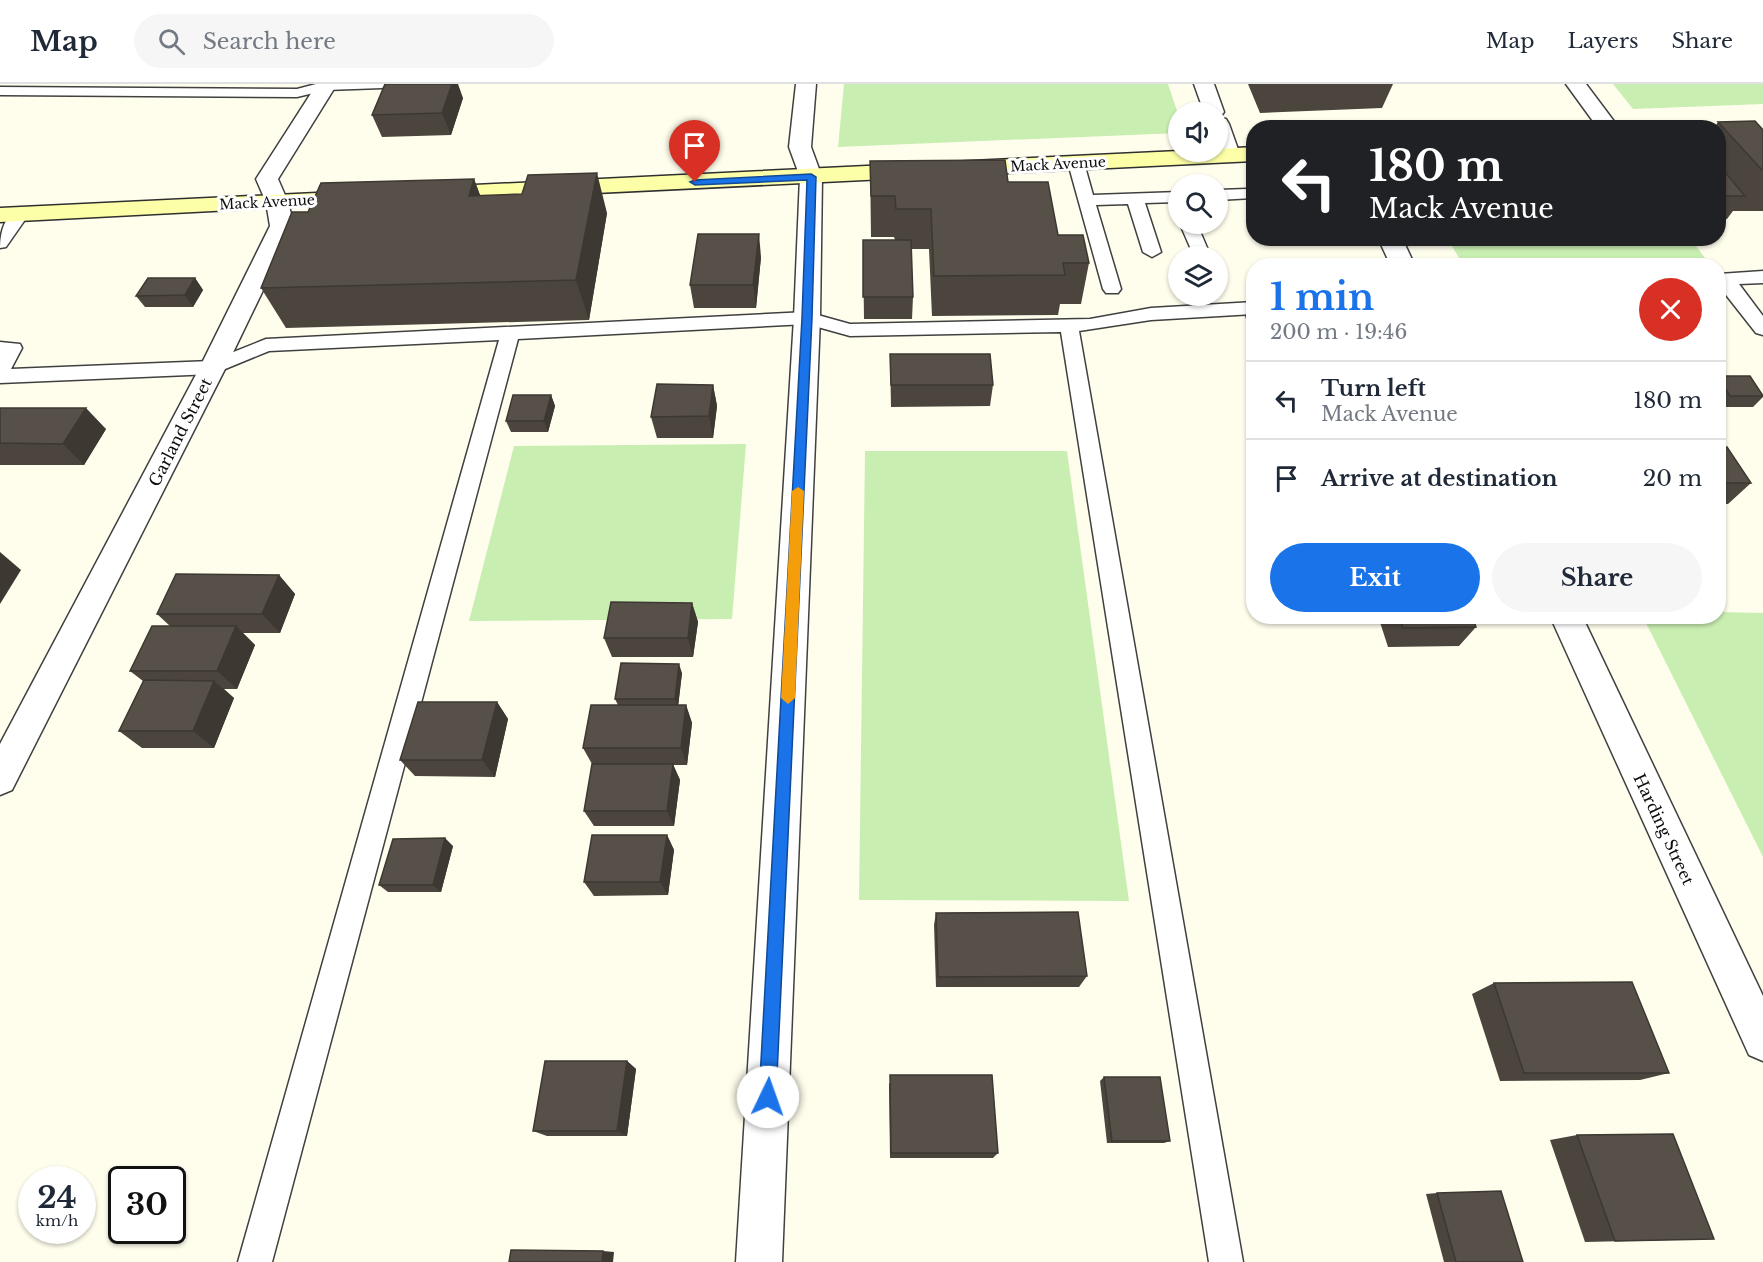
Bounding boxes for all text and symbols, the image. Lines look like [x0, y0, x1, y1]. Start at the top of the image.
search box [134, 14, 554, 68]
text: Map [30, 24, 98, 59]
icon: search [155, 25, 188, 58]
text: Search here [203, 28, 336, 55]
text: Map [1486, 28, 1535, 54]
text: Layers [1568, 28, 1639, 54]
text: Share [1672, 28, 1733, 54]
map controls [1168, 102, 1228, 306]
button: sound [1168, 102, 1228, 162]
pin [669, 120, 720, 182]
icon: arrive [678, 129, 711, 162]
text: 180 m [1369, 140, 1503, 192]
icon: left [1270, 144, 1348, 222]
street label: Mack Avenue [1010, 153, 1106, 175]
button: search [1168, 174, 1228, 234]
street label: Mack Avenue [219, 191, 315, 213]
text: Mack Avenue [1369, 192, 1554, 225]
button: layers [1168, 246, 1228, 306]
text: 1 min [1270, 275, 1374, 320]
button: close [1639, 278, 1702, 341]
text: 200 m · 19:46 [1270, 320, 1407, 344]
street label: Garland Street [144, 374, 216, 490]
text: Turn left [1321, 375, 1426, 402]
icon: left [1270, 384, 1303, 417]
text: 180 m [1633, 387, 1702, 414]
text: Mack Avenue [1321, 402, 1458, 426]
icon: arrive [1270, 462, 1303, 495]
text: Arrive at destination [1321, 465, 1558, 492]
text: 20 m [1643, 465, 1702, 492]
button: Exit [1270, 543, 1480, 612]
button: Share [1492, 543, 1702, 612]
street label: Harding Street [1629, 770, 1699, 888]
position arrow [736, 1065, 800, 1129]
speed limit sign: 30 [108, 1166, 186, 1244]
text: 24 [37, 1179, 77, 1216]
text: km/h [36, 1211, 78, 1230]

